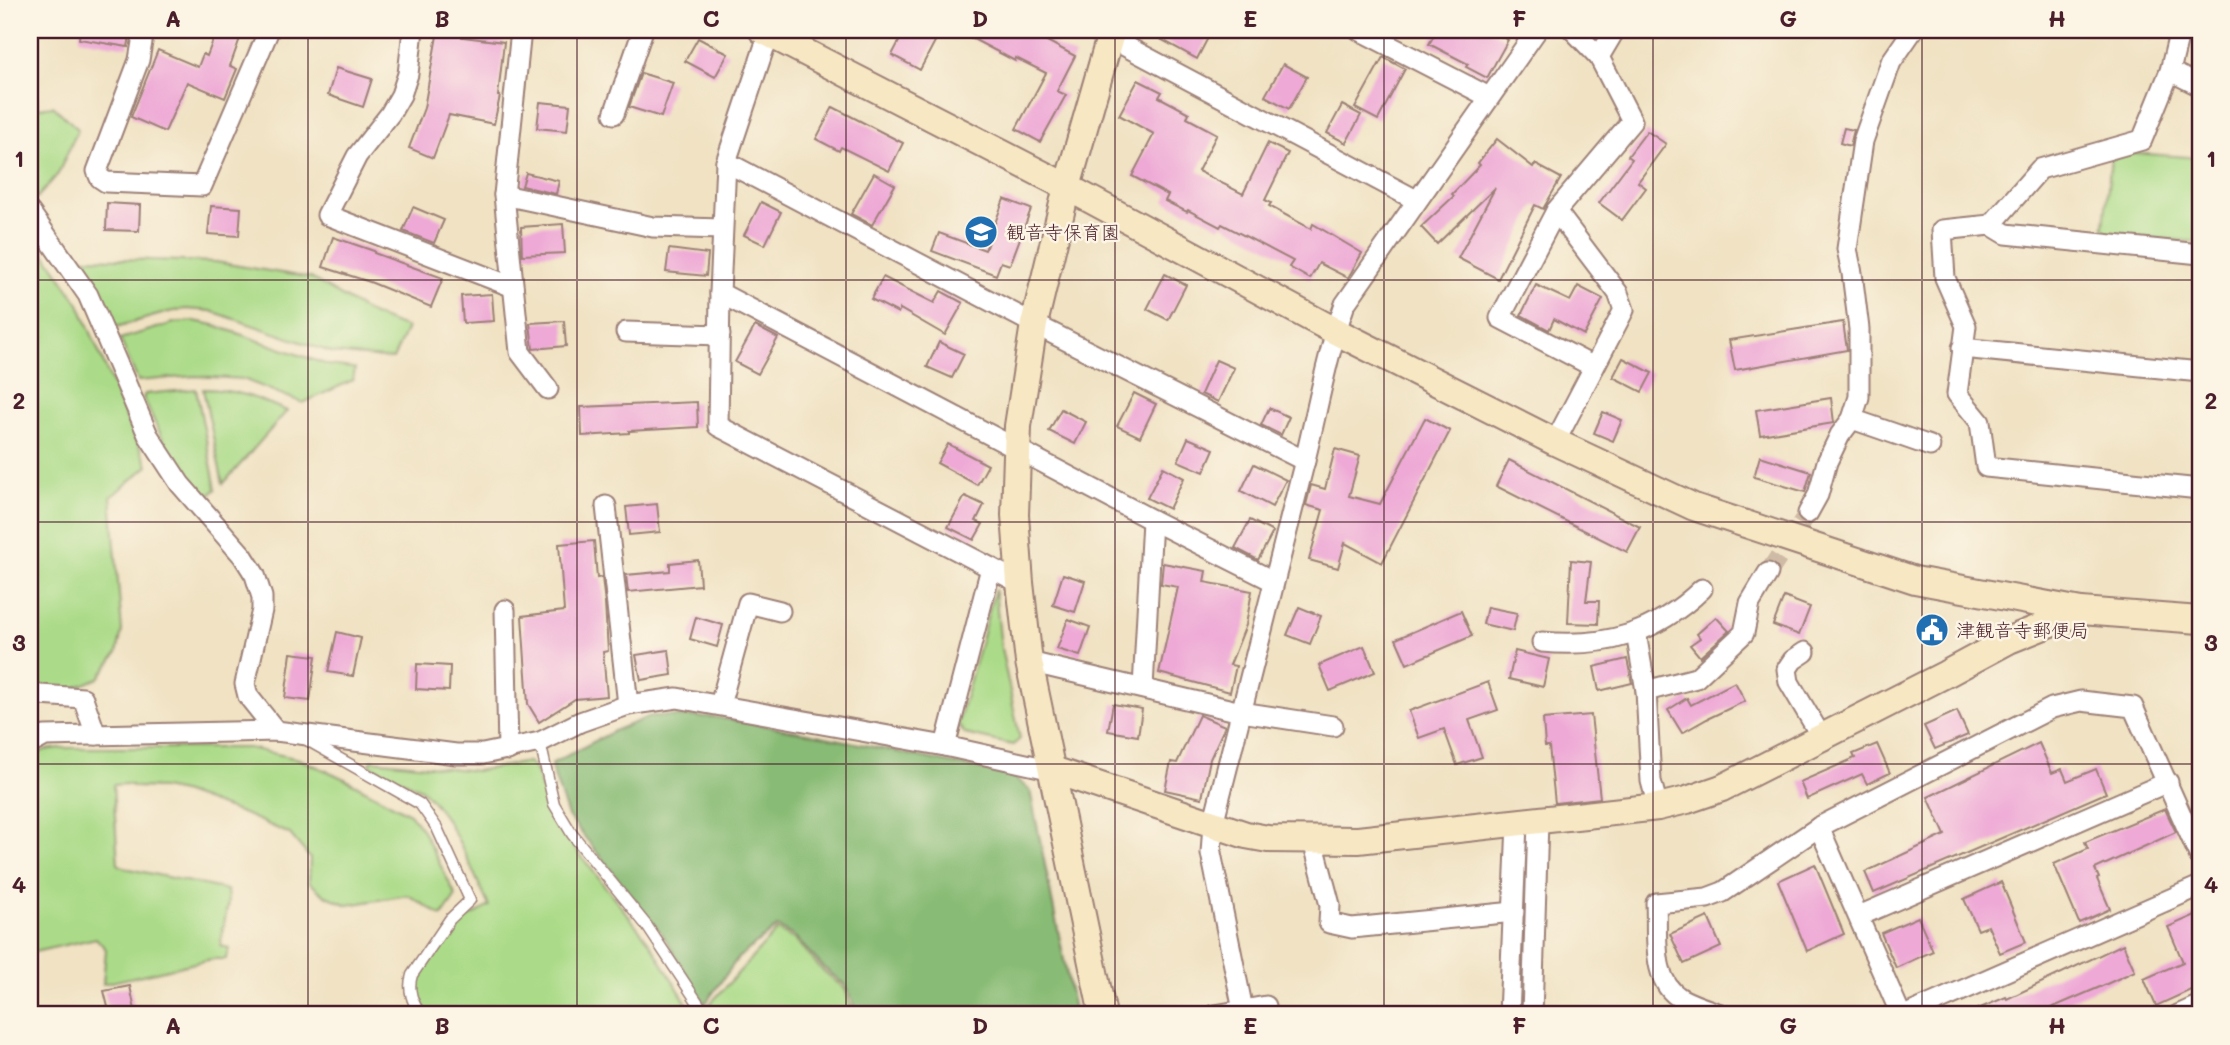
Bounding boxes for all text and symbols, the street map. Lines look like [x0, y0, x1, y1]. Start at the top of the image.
text: A [165, 3, 181, 33]
text: B [434, 3, 450, 33]
text: C [702, 3, 720, 33]
text: D [972, 3, 988, 33]
text: E [1243, 3, 1257, 33]
text: F [1512, 3, 1526, 33]
text: G [1779, 3, 1797, 33]
text: H [2048, 3, 2066, 33]
text: 1 [14, 143, 24, 173]
text: 1 [2206, 143, 2216, 173]
school or university icon: 観音寺保育園 [962, 213, 1000, 251]
place label: 観音寺保育園 [1006, 219, 1120, 244]
text: 2 [13, 385, 25, 415]
text: 2 [2205, 385, 2217, 415]
public building icon: 津観音寺郵便局 [1913, 611, 1951, 649]
place label: 津観音寺郵便局 [1956, 617, 2089, 642]
text: 3 [12, 627, 26, 657]
text: 3 [2204, 627, 2218, 657]
text: 4 [12, 869, 26, 899]
text: 4 [2204, 869, 2218, 899]
text: A [165, 1010, 181, 1040]
text: B [434, 1010, 450, 1040]
text: C [702, 1010, 720, 1040]
text: D [972, 1010, 988, 1040]
text: E [1243, 1010, 1257, 1040]
text: F [1512, 1010, 1526, 1040]
text: G [1779, 1010, 1797, 1040]
text: H [2048, 1010, 2066, 1040]

